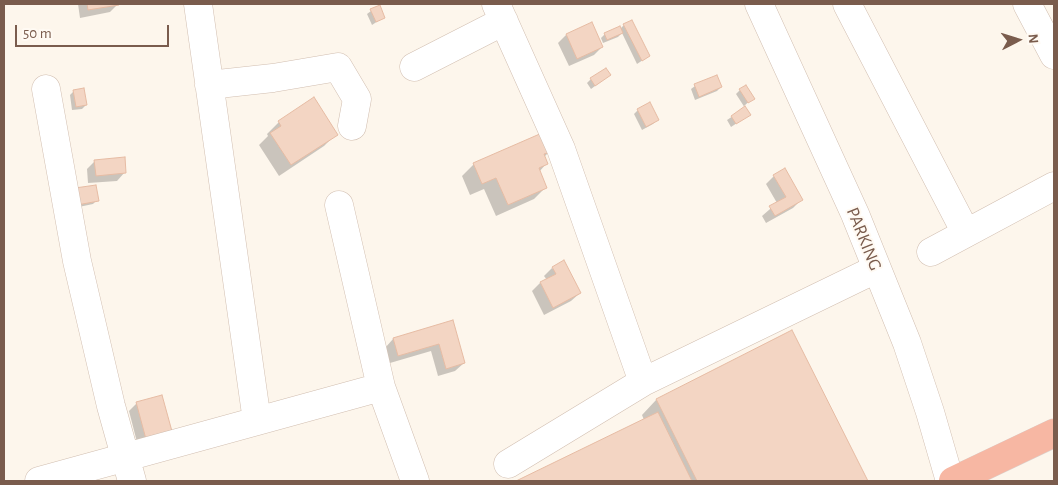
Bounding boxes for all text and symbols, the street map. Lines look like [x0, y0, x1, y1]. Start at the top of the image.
scale bar [18, 15, 171, 47]
north arrow [993, 15, 1043, 65]
text: 50 m [23, 26, 52, 41]
text: N [1026, 33, 1040, 44]
street label: PARKING [842, 204, 886, 274]

